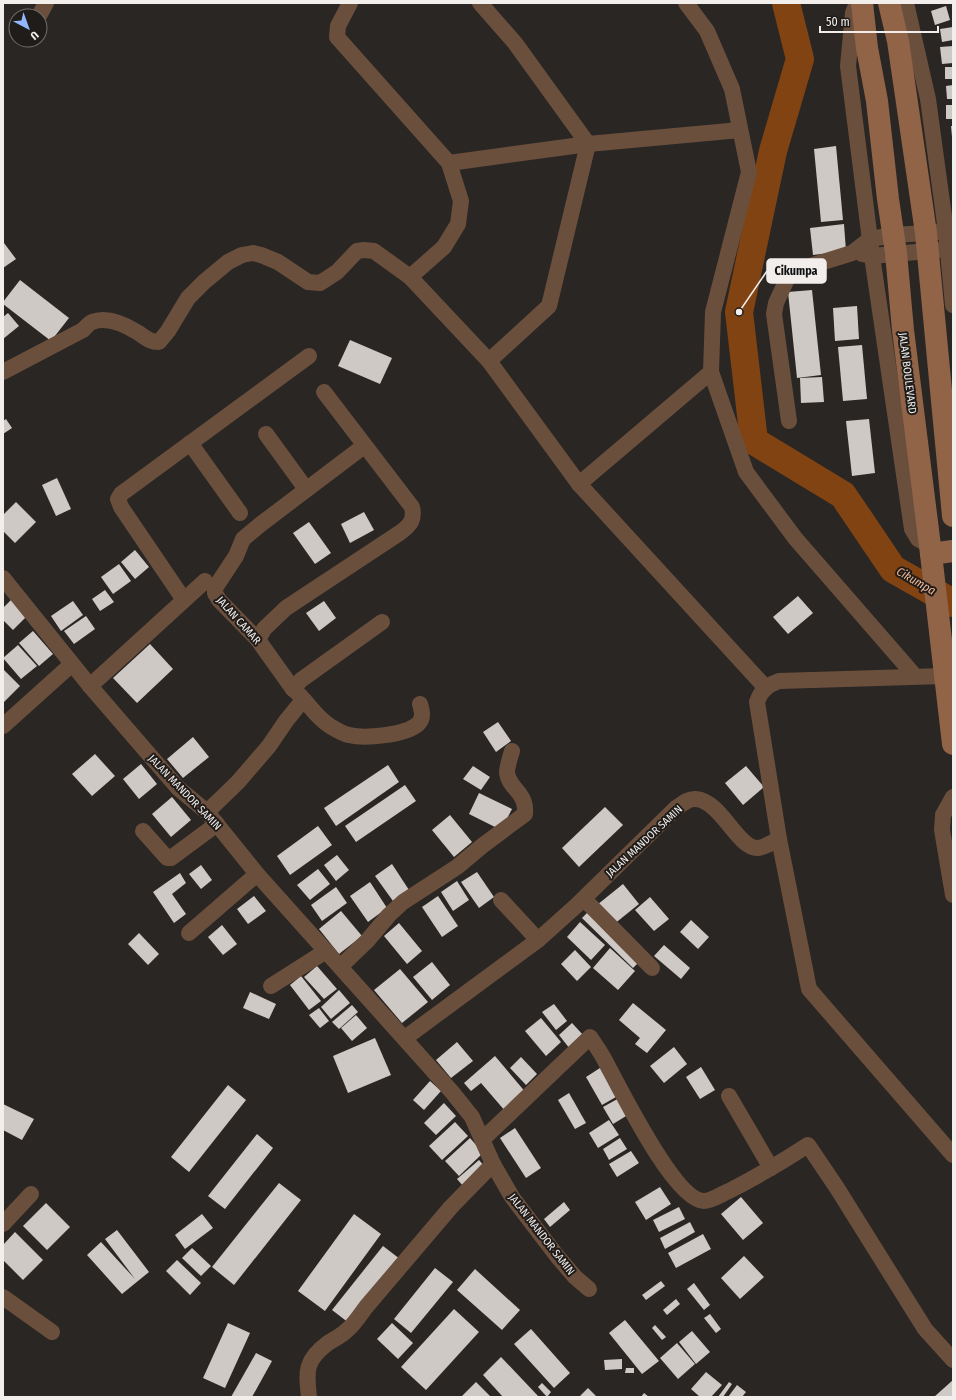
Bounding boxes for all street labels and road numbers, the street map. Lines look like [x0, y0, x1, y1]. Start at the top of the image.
street label: JALAN BOULEVARD [896, 332, 919, 414]
street label: JALAN CAMAR [214, 594, 263, 647]
street label: JALAN MANDOR SAMIN [145, 752, 224, 833]
street label: JALAN MANDOR SAMIN [604, 803, 685, 880]
street label: JALAN MANDOR SAMIN [506, 1191, 577, 1277]

